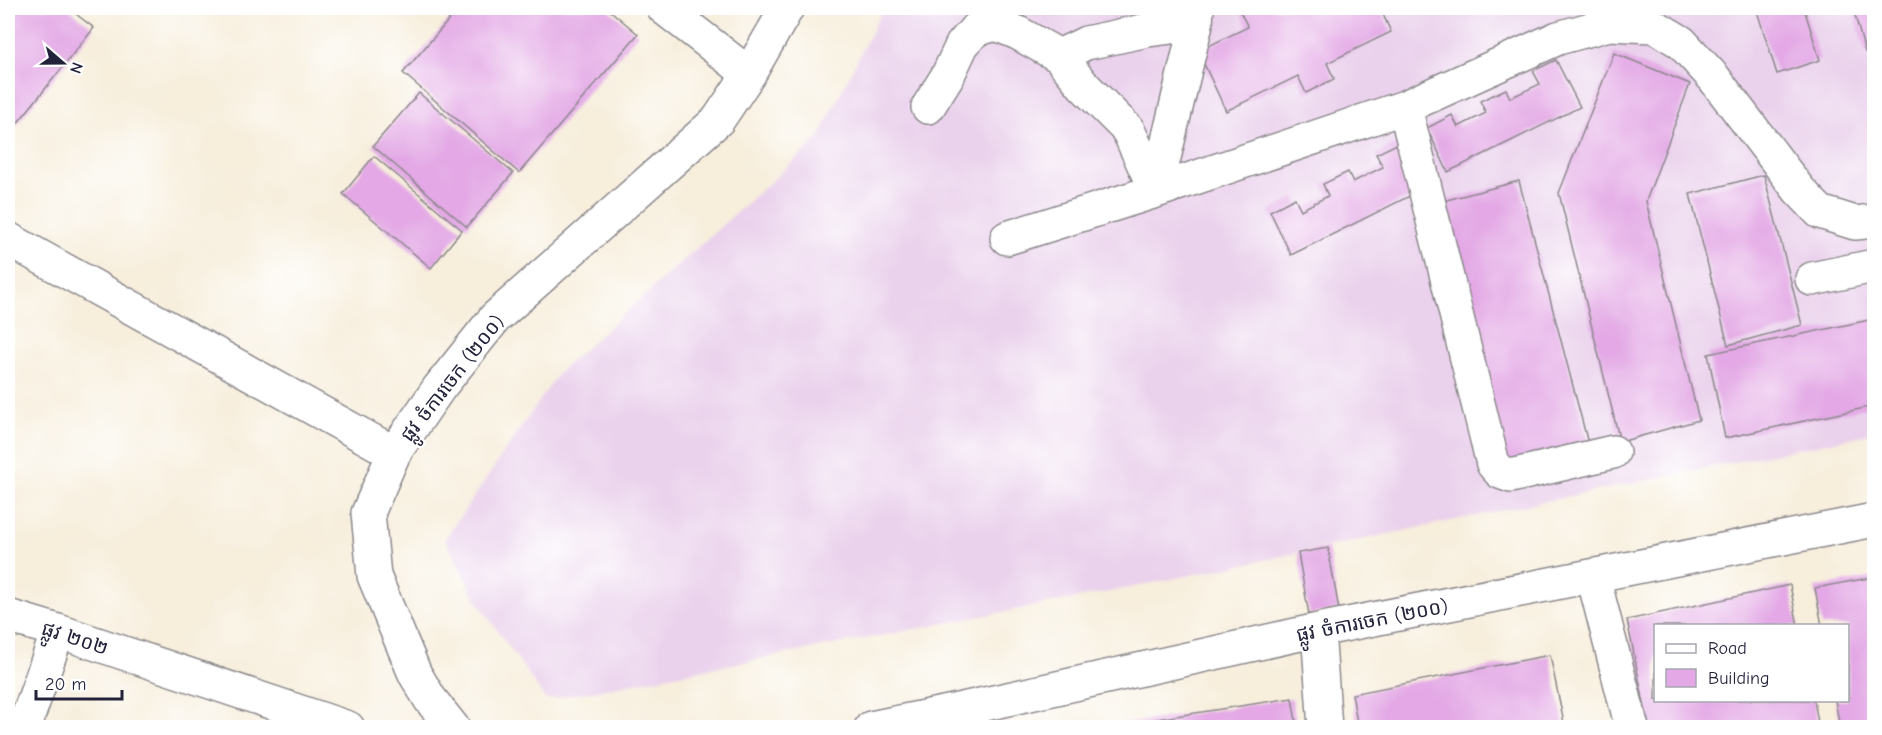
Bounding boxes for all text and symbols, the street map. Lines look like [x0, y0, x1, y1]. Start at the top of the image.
north arrow [33, 33, 93, 93]
text: N [66, 60, 86, 76]
street label: ផ្លូវ ចំការចេក (២០០) [396, 310, 514, 450]
street label: ផ្លូវ ចំការចេក (២០០) [1294, 594, 1451, 653]
street label: ផ្លូវ ២០២ [36, 617, 111, 667]
legend [1654, 624, 1849, 702]
text: Road [1708, 638, 1747, 659]
scale bar [36, 663, 122, 701]
text: Building [1708, 668, 1770, 689]
text: 20 m [45, 674, 86, 695]

